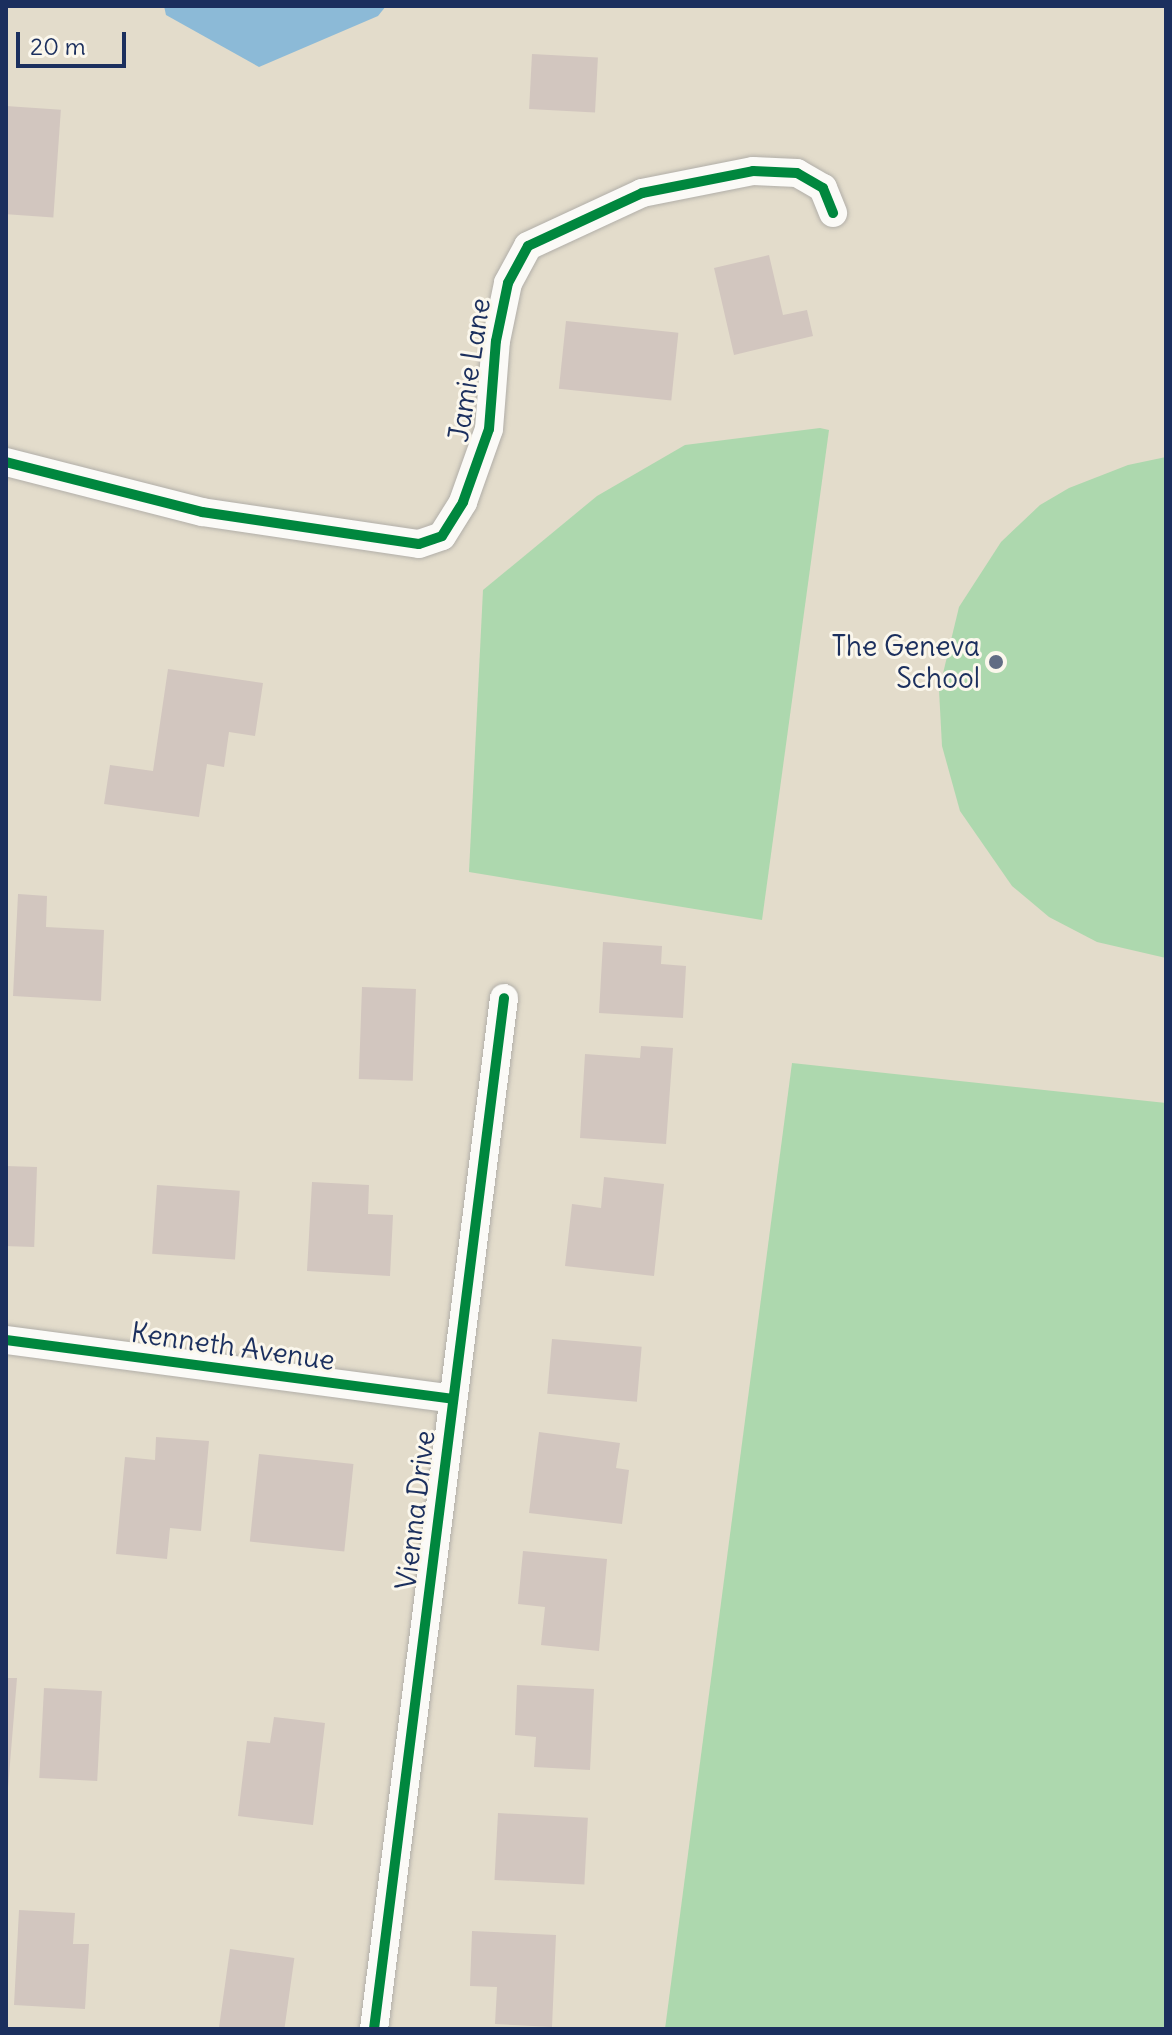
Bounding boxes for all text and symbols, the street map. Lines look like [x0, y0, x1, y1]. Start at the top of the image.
scale bar [20, 16, 130, 66]
text: 20 m [30, 31, 86, 61]
street label: Jamie Lane [441, 296, 497, 444]
place label: The Geneva School [831, 629, 980, 695]
marker: The Geneva School [987, 653, 1005, 671]
street label: Kenneth Avenue [129, 1315, 337, 1377]
street label: Vienna Drive [389, 1428, 441, 1592]

